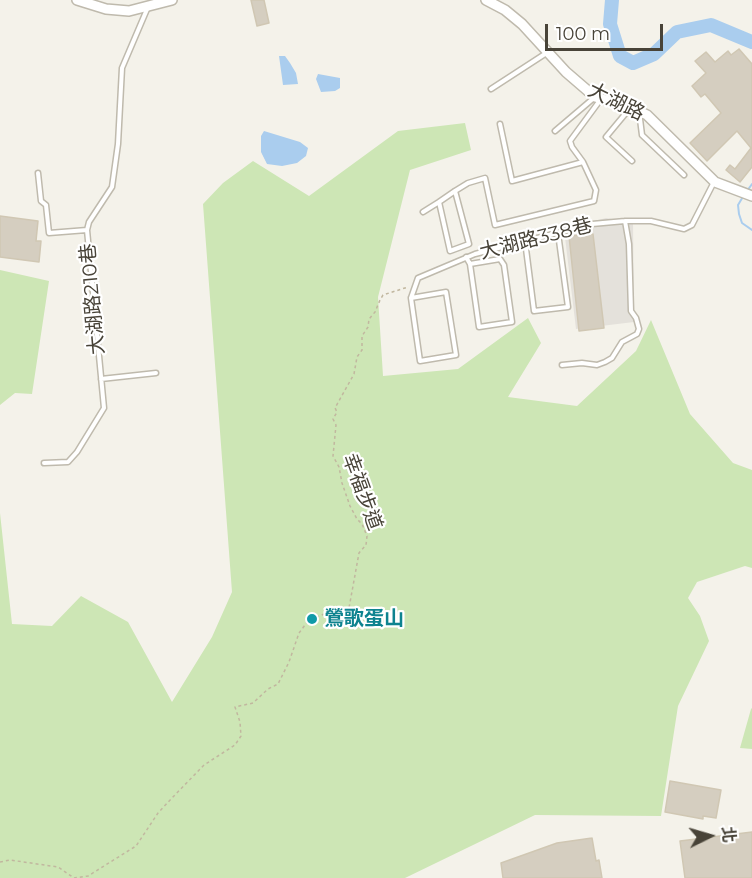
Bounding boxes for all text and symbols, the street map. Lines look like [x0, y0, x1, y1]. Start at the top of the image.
scale bar [548, 12, 666, 50]
text: 100 m [556, 23, 610, 45]
street label: 大湖路 [584, 78, 648, 126]
street label: 大湖路338巷 [477, 213, 595, 265]
street label: 大湖路210巷 [76, 242, 110, 356]
street label: 幸福步道 [337, 450, 387, 534]
place label: 鶯歌蛋山 [324, 607, 404, 631]
marker: 鶯歌蛋山 [305, 612, 319, 626]
north arrow [680, 806, 740, 866]
text: 北 [718, 826, 739, 843]

